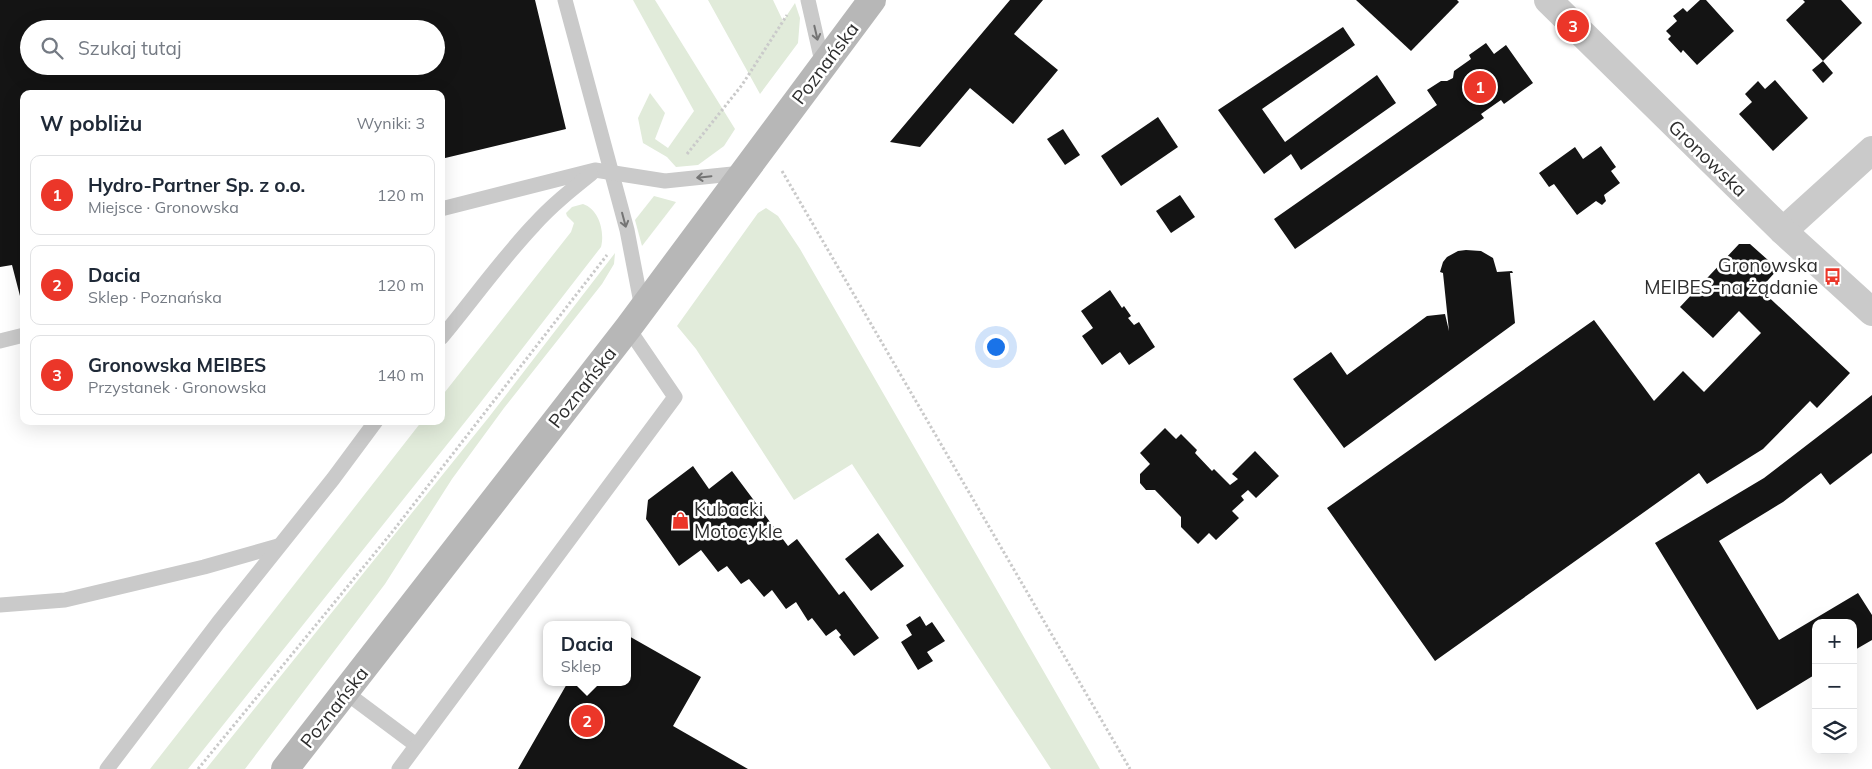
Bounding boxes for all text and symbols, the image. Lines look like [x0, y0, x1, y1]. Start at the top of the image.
pin: 3 [1557, 7, 1589, 45]
street label: Poznańska [786, 17, 864, 109]
search box [20, 20, 445, 75]
one-way arrow [812, 24, 821, 40]
icon: search [38, 34, 66, 62]
text: Szukaj tutaj [78, 36, 181, 60]
pin: 1 [1464, 68, 1496, 106]
text: W pobliżu [40, 110, 142, 136]
text: Wyniki: 3 [356, 113, 425, 133]
street label: Gronowska [1664, 115, 1752, 201]
one-way arrow [696, 172, 712, 182]
text: Hydro-Partner Sp. z o.o. [88, 173, 305, 197]
text: 1 [52, 185, 62, 205]
text: 120 m [377, 185, 424, 205]
text: Miejsce · Gronowska [88, 197, 239, 217]
one-way arrow [620, 212, 629, 228]
place label: Gronowska MEIBES-na żądanie [1644, 253, 1818, 299]
text: Dacia [88, 263, 141, 287]
bus stop icon: Gronowska MEIBES-na żądanie [1822, 266, 1842, 286]
text: 2 [52, 275, 62, 295]
text: 120 m [377, 275, 424, 295]
text: Sklep · Poznańska [88, 287, 222, 307]
your location [983, 334, 1009, 360]
street label: Poznańska [543, 342, 621, 432]
text: Gronowska MEIBES [88, 353, 266, 377]
text: 3 [52, 365, 62, 385]
text: 140 m [377, 365, 424, 385]
text: Przystanek · Gronowska [88, 377, 266, 397]
place label: Kubacki Motocykle [694, 497, 783, 543]
shop icon: Kubacki Motocykle [670, 510, 690, 530]
map controls [1812, 619, 1857, 754]
button: + [1812, 619, 1857, 664]
popup [543, 621, 631, 686]
text: Dacia [561, 632, 613, 656]
text: Sklep [561, 656, 601, 676]
street label: Poznańska [295, 662, 373, 752]
button: − [1812, 664, 1857, 709]
pin: 2 [571, 702, 603, 740]
button: layers [1812, 709, 1857, 754]

